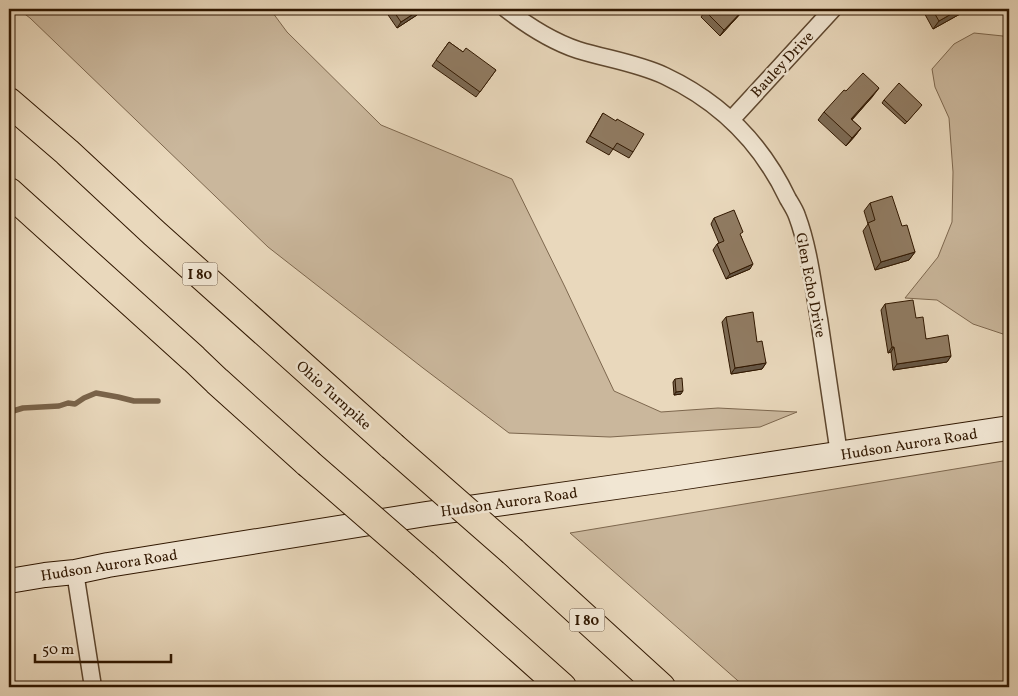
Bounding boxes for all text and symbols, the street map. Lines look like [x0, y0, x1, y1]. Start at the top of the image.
street label: Bauley Drive [747, 27, 819, 103]
street label: Glen Echo Drive [789, 231, 830, 340]
road number: I 80 [182, 262, 218, 286]
street label: Ohio Turnpike [291, 357, 375, 436]
street label: Hudson Aurora Road [839, 424, 979, 467]
street label: Hudson Aurora Road [439, 483, 579, 523]
street label: Hudson Aurora Road [39, 545, 179, 588]
road number: I 80 [570, 608, 604, 632]
scale bar [35, 631, 171, 663]
text: 50 m [42, 640, 74, 661]

